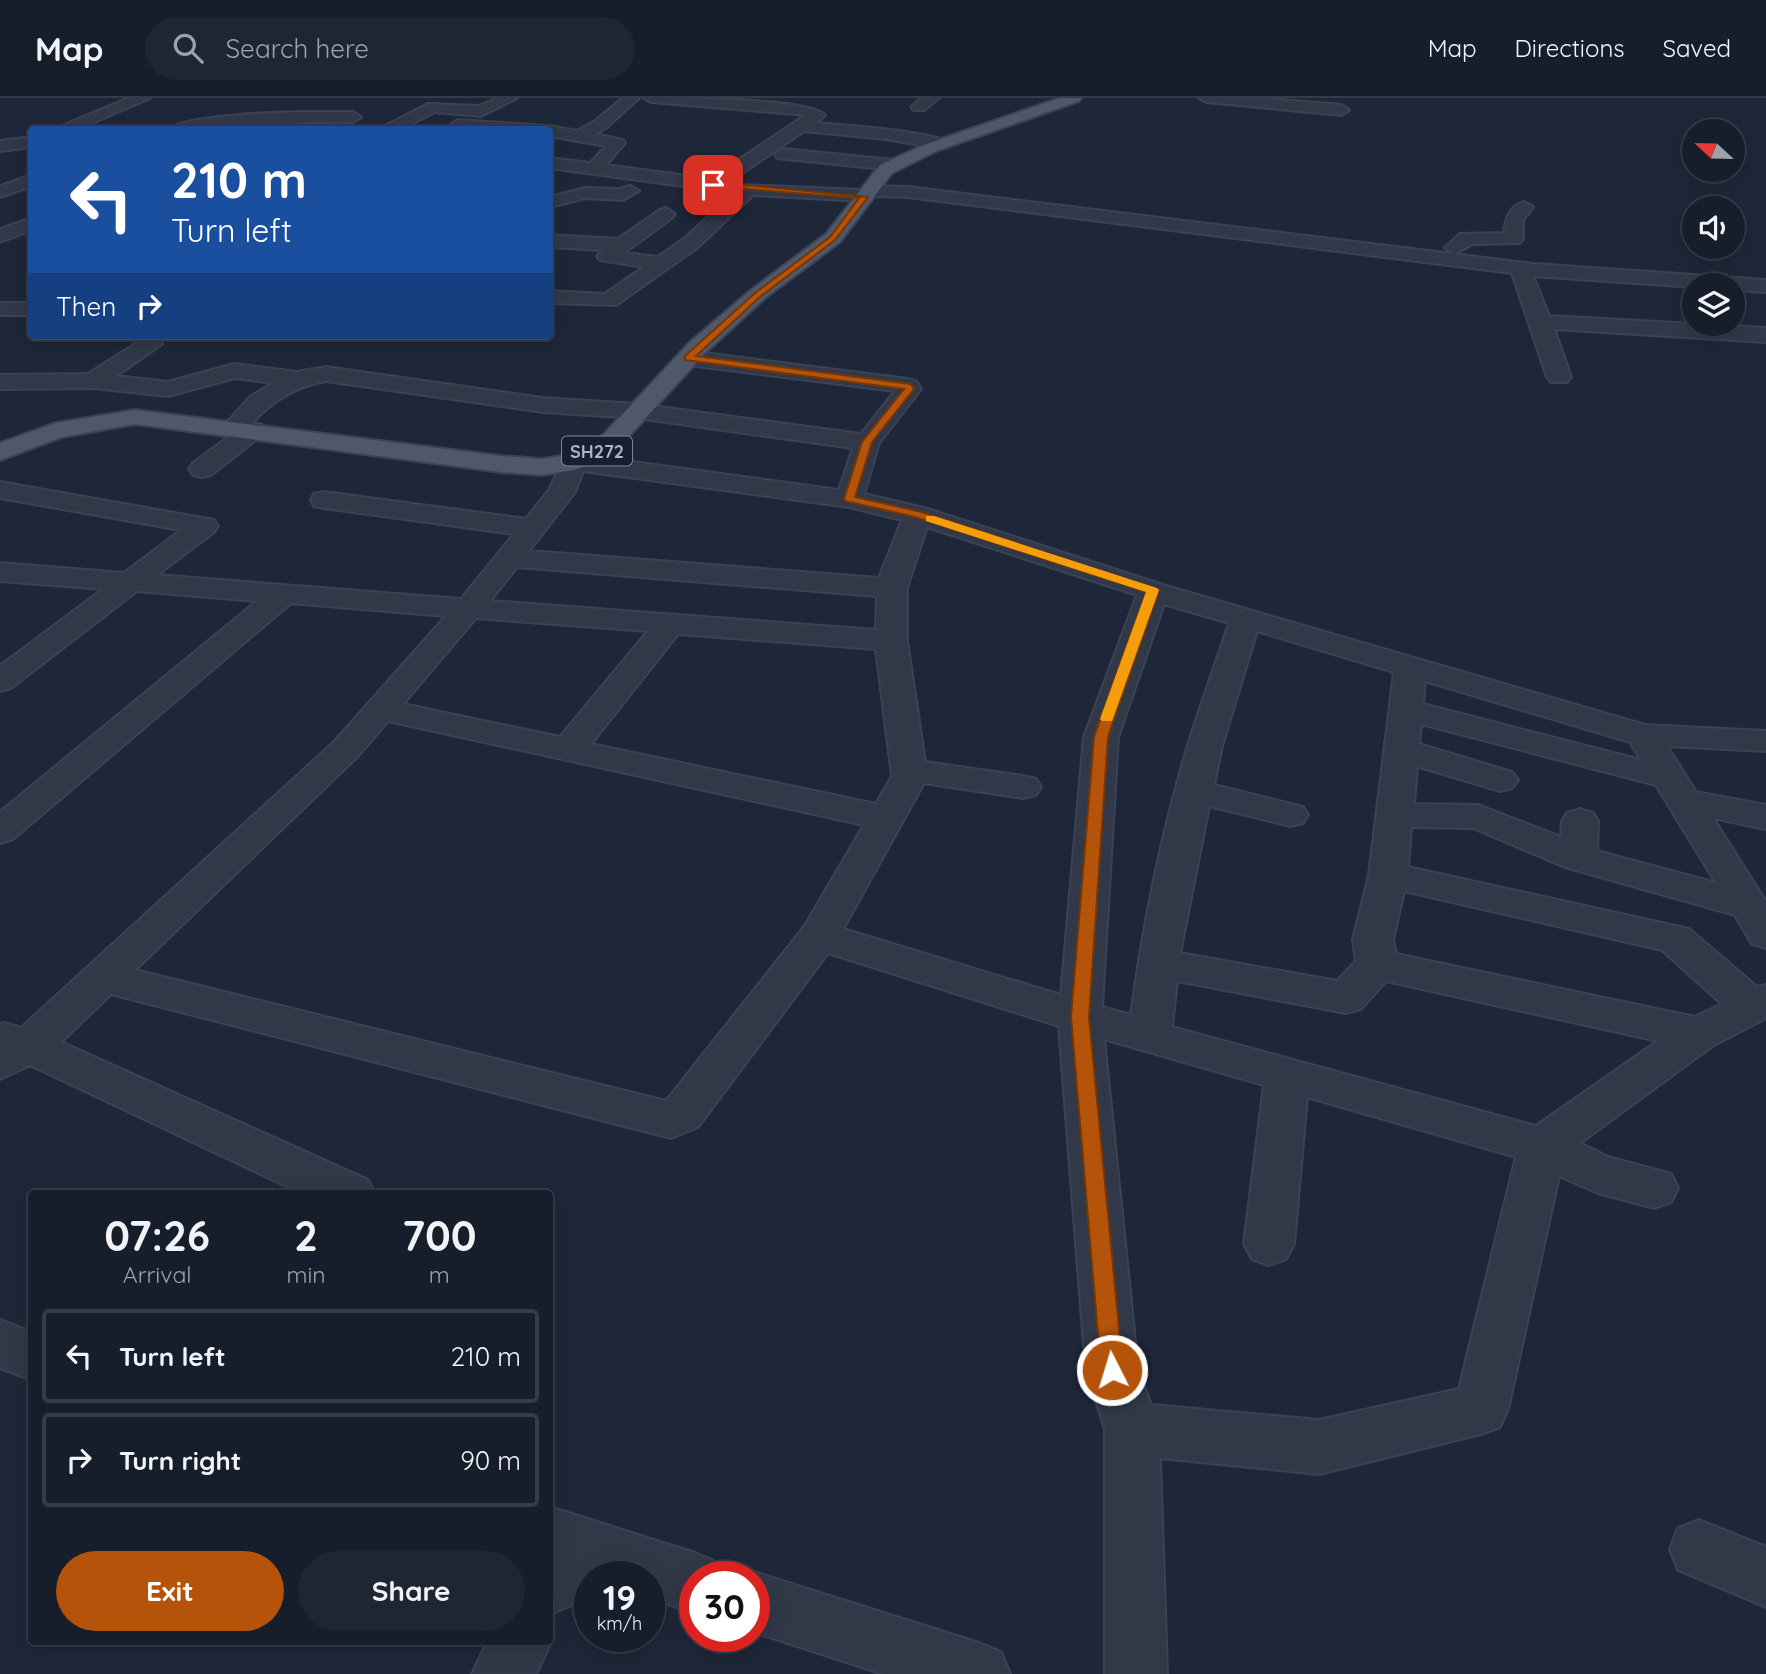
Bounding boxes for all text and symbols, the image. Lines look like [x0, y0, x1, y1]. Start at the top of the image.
search box [145, 17, 635, 80]
text: Map [35, 28, 103, 69]
icon: search [169, 29, 207, 67]
text: Search here [225, 32, 369, 65]
text: Map [1428, 33, 1477, 63]
text: Directions [1515, 33, 1625, 63]
text: Saved [1663, 33, 1731, 63]
north arrow [1682, 119, 1745, 182]
map controls [1682, 119, 1745, 336]
text: 210 m [171, 149, 307, 210]
icon: left [56, 154, 147, 245]
pin [683, 155, 743, 215]
icon: arrive [694, 166, 732, 204]
button: sound [1682, 196, 1745, 259]
text: Turn left [171, 210, 292, 250]
button: layers [1682, 273, 1745, 336]
icon: right [130, 287, 168, 325]
text: Then [56, 290, 116, 323]
road number: SH272 [562, 436, 632, 466]
text: 07:26 [104, 1209, 210, 1262]
text: 2 [294, 1209, 318, 1262]
text: 700 [402, 1209, 477, 1262]
text: Arrival [123, 1260, 192, 1289]
text: min [286, 1260, 326, 1289]
text: m [429, 1260, 450, 1289]
position arrow [1075, 1333, 1149, 1407]
icon: left [60, 1337, 98, 1375]
text: Turn left [119, 1340, 226, 1373]
text: 210 m [451, 1340, 521, 1373]
icon: right [60, 1441, 98, 1479]
text: Turn right [119, 1444, 241, 1477]
text: 90 m [460, 1444, 521, 1477]
button: Exit [56, 1551, 284, 1631]
button: Share [298, 1551, 525, 1631]
speed limit sign: 30 [679, 1561, 770, 1652]
text: 19 [603, 1575, 636, 1619]
text: km/h [597, 1612, 642, 1635]

